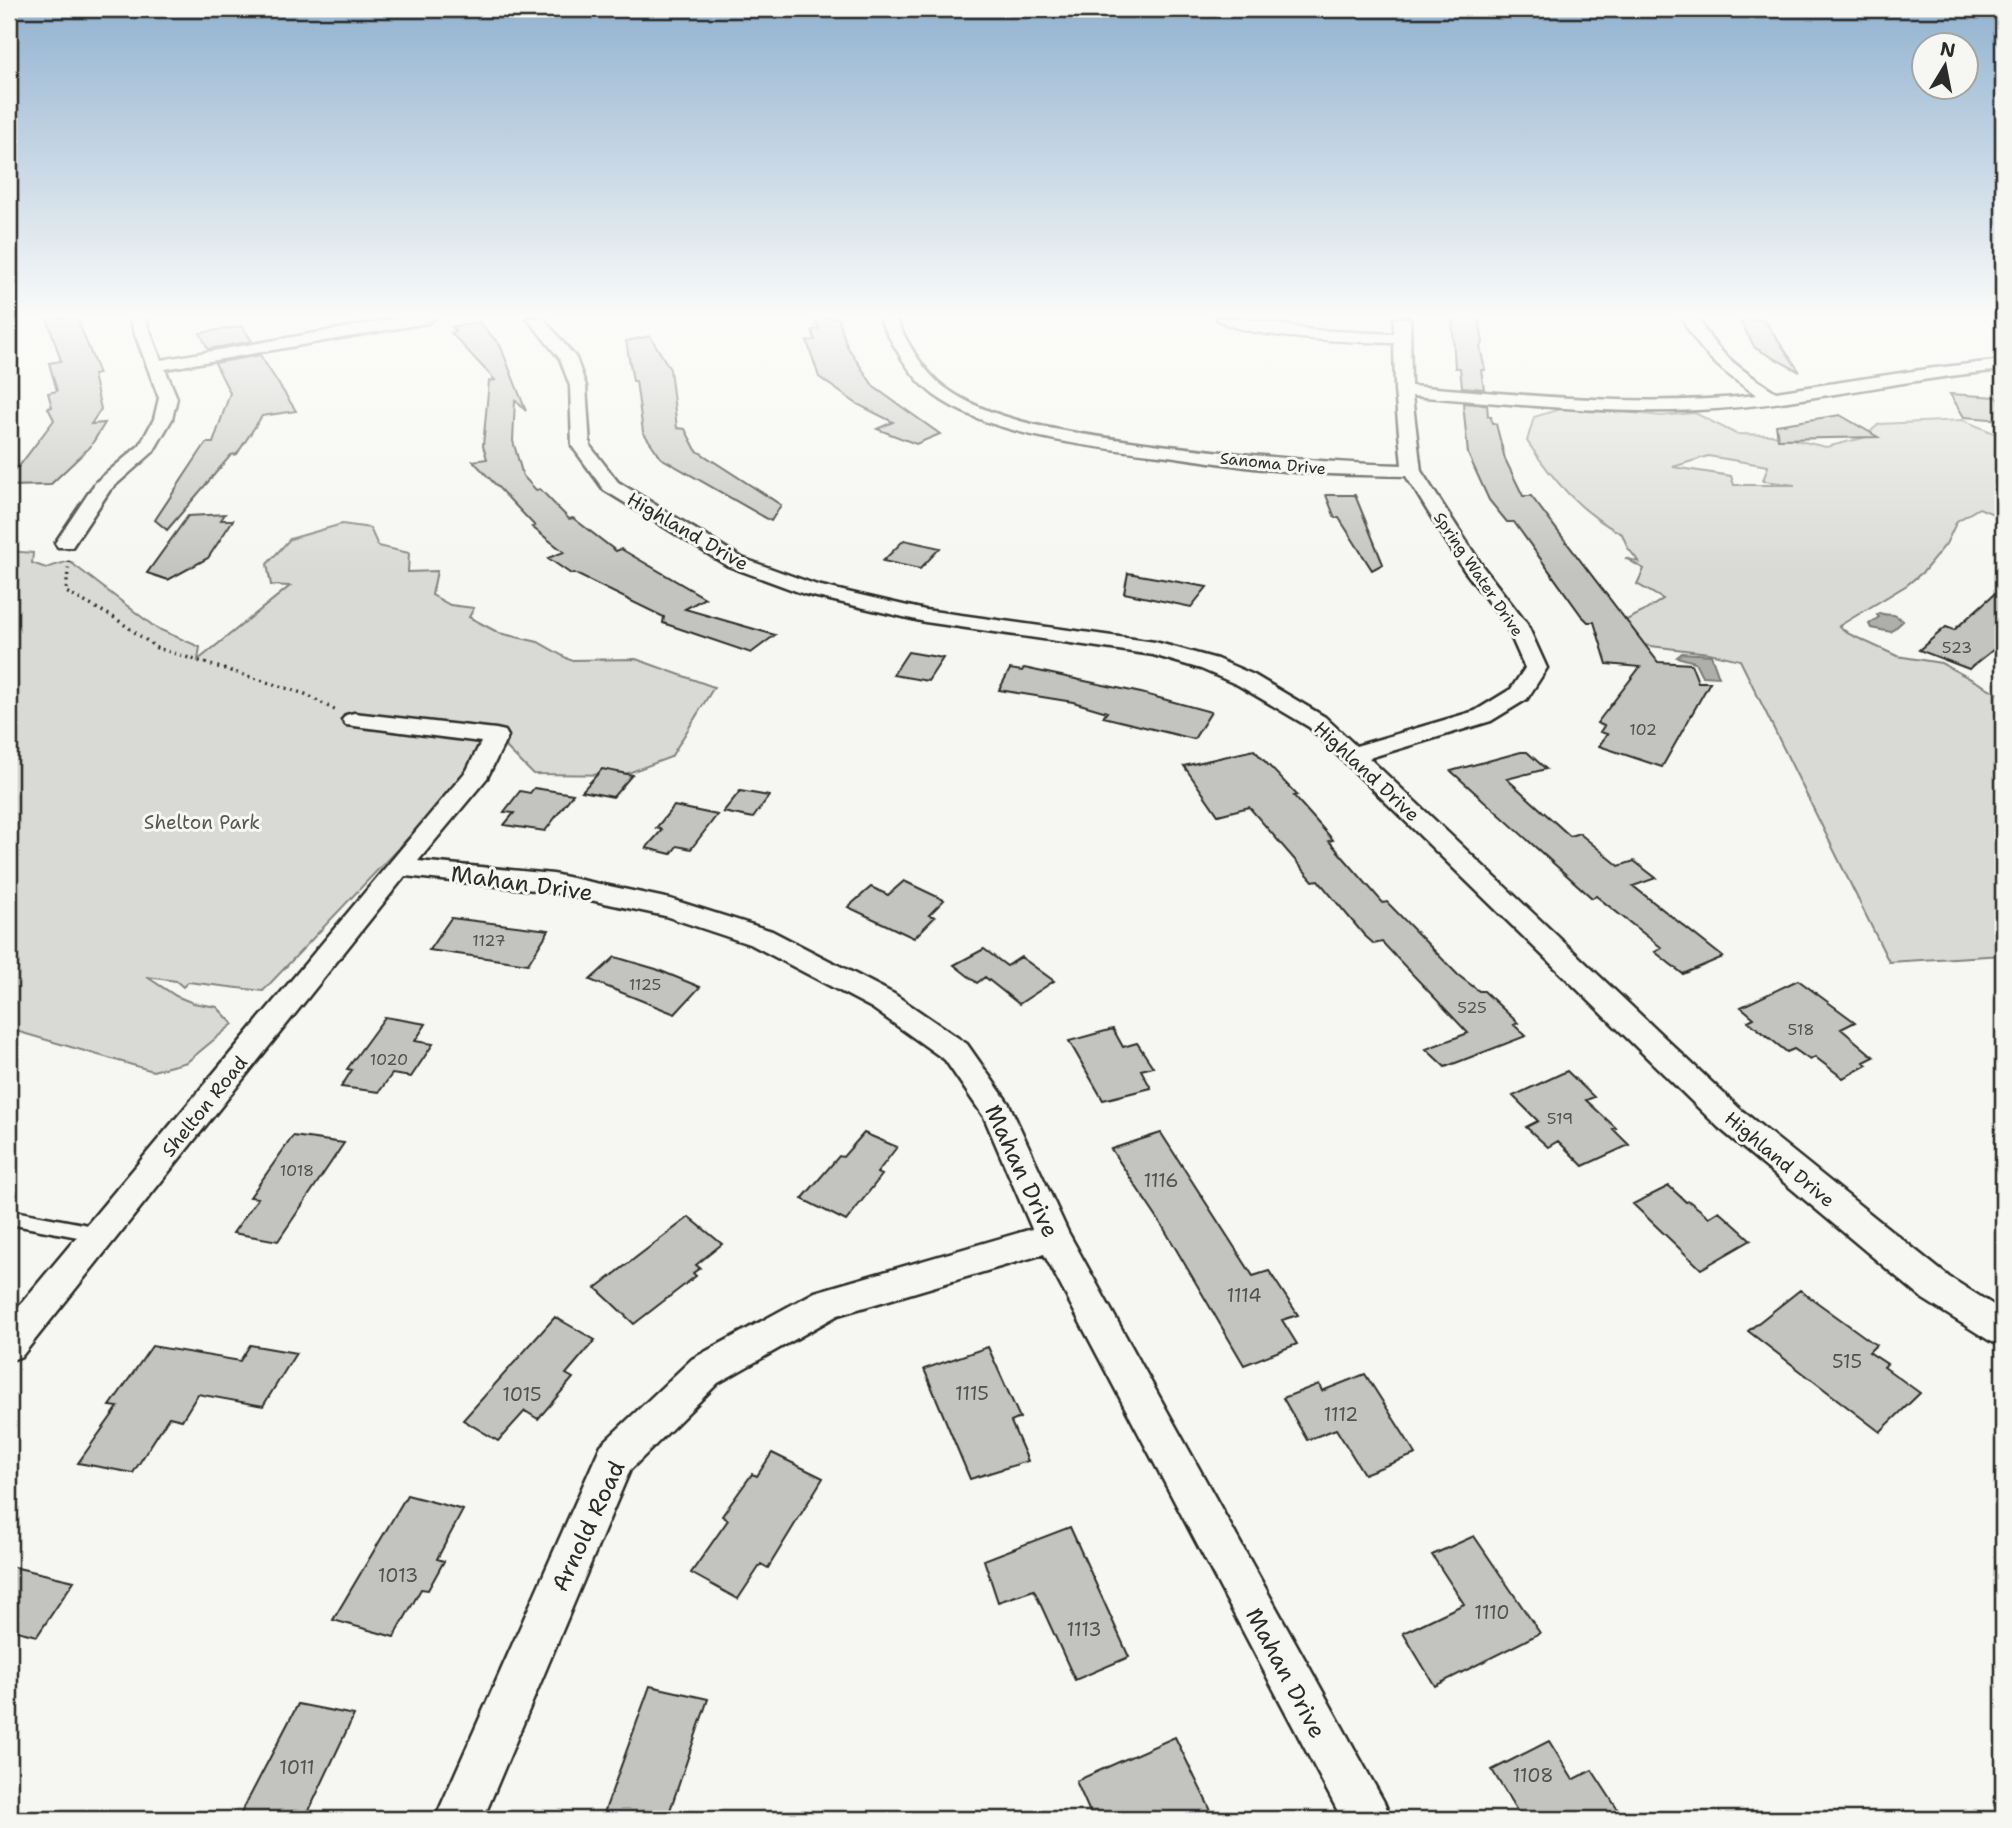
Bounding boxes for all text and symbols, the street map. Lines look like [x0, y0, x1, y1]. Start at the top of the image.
north arrow [1910, 32, 1980, 102]
text: N [1938, 36, 1957, 63]
street label: Sanoma Drive [1219, 447, 1327, 480]
street label: Highland Drive [622, 487, 753, 576]
street label: Spring Water Drive [1429, 508, 1528, 641]
house number: 523 [1942, 637, 1972, 658]
street label: Highland Drive [1308, 716, 1425, 827]
house number: 102 [1629, 719, 1657, 740]
park label: Shelton Park [144, 810, 260, 835]
street label: Mahan Drive [449, 858, 595, 908]
house number: 1127 [472, 930, 506, 951]
house number: 1125 [629, 974, 661, 995]
house number: 525 [1457, 997, 1487, 1018]
house number: 518 [1788, 1019, 1814, 1040]
house number: 1020 [370, 1049, 408, 1070]
street label: Shelton Road [156, 1051, 253, 1162]
street label: Mahan Drive [978, 1100, 1066, 1242]
street label: Highland Drive [1719, 1106, 1840, 1213]
house number: 519 [1547, 1108, 1573, 1129]
house number: 1018 [280, 1160, 314, 1181]
house number: 1116 [1143, 1168, 1179, 1193]
house number: 1114 [1227, 1283, 1261, 1308]
house number: 515 [1832, 1349, 1862, 1374]
house number: 1115 [955, 1381, 989, 1406]
house number: 1015 [502, 1382, 542, 1407]
house number: 1112 [1324, 1402, 1358, 1427]
street label: Arnold Road [545, 1456, 631, 1596]
house number: 1013 [378, 1563, 418, 1588]
house number: 1110 [1474, 1600, 1510, 1625]
street label: Mahan Drive [1239, 1603, 1333, 1743]
house number: 1113 [1067, 1617, 1101, 1642]
house number: 1011 [279, 1755, 315, 1780]
house number: 1108 [1512, 1763, 1554, 1788]

